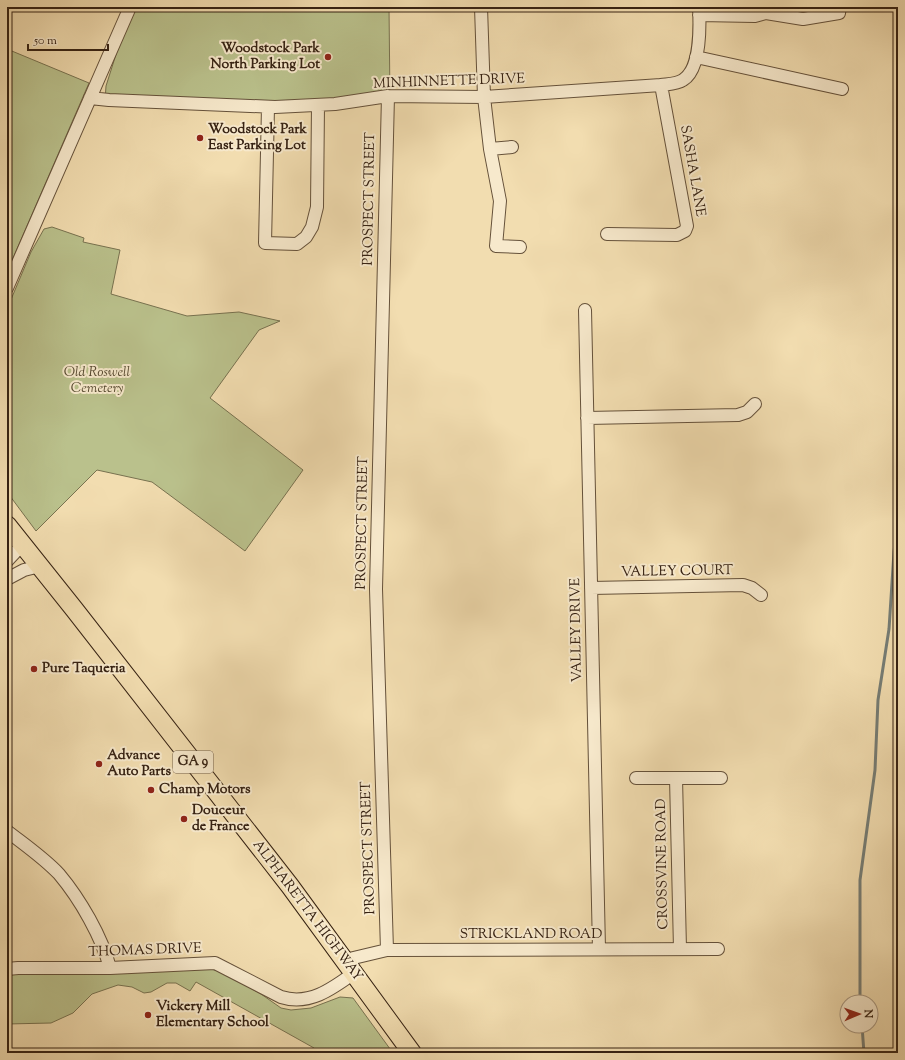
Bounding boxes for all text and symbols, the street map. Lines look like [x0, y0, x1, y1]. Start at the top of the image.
scale bar [28, 26, 108, 52]
text: 50 m [33, 32, 57, 50]
place label: Woodstock Park North Parking Lot [211, 39, 320, 75]
marker: Woodstock Park North Parking Lot [323, 52, 333, 62]
street label: MINHINNETTE DRIVE [373, 69, 526, 95]
place label: Woodstock Park East Parking Lot [208, 120, 307, 156]
street label: SASHA LANE [674, 124, 710, 219]
street label: PROSPECT STREET [359, 132, 381, 266]
marker: Woodstock Park East Parking Lot [195, 133, 205, 143]
park label: Old Roswell Cemetery [64, 363, 131, 399]
street label: PROSPECT STREET [352, 456, 374, 590]
street label: VALLEY COURT [621, 561, 733, 583]
street label: VALLEY DRIVE [566, 577, 588, 682]
place label: Pure Taqueria [42, 659, 126, 679]
marker: Pure Taqueria [29, 664, 39, 674]
place label: Advance Auto Parts [107, 746, 171, 782]
road number: GA 9 [173, 751, 213, 773]
marker: Advance Auto Parts [94, 759, 104, 769]
place label: Champ Motors [159, 780, 251, 800]
street label: PROSPECT STREET [357, 781, 381, 915]
marker: Champ Motors [146, 785, 156, 795]
street label: CROSSVINE ROAD [652, 798, 674, 930]
place label: Douceur de France [192, 801, 250, 837]
marker: Douceur de France [179, 814, 189, 824]
street label: ALPHARETTA HIGHWAY [247, 836, 367, 986]
street label: STRICKLAND ROAD [460, 925, 602, 945]
street label: THOMAS DRIVE [88, 939, 203, 963]
north arrow [839, 994, 879, 1034]
place label: Vickery Mill Elementary School [156, 997, 269, 1033]
text: N [860, 1008, 876, 1019]
marker: Vickery Mill Elementary School [143, 1010, 153, 1020]

